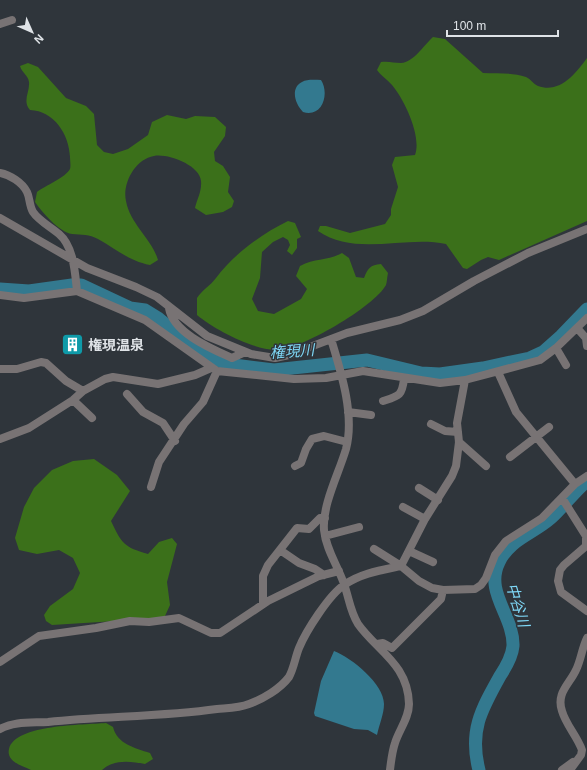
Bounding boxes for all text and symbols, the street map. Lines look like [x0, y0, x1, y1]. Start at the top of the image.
north arrow [12, 12, 52, 52]
scale bar [447, 12, 558, 38]
text: 100 m [453, 19, 486, 33]
text: N [32, 32, 46, 46]
building icon: 権現温泉 [60, 332, 86, 358]
place label: 権現温泉 [88, 337, 144, 353]
water label: 権現川 [269, 341, 317, 361]
water label: 中谷川 [503, 581, 533, 631]

